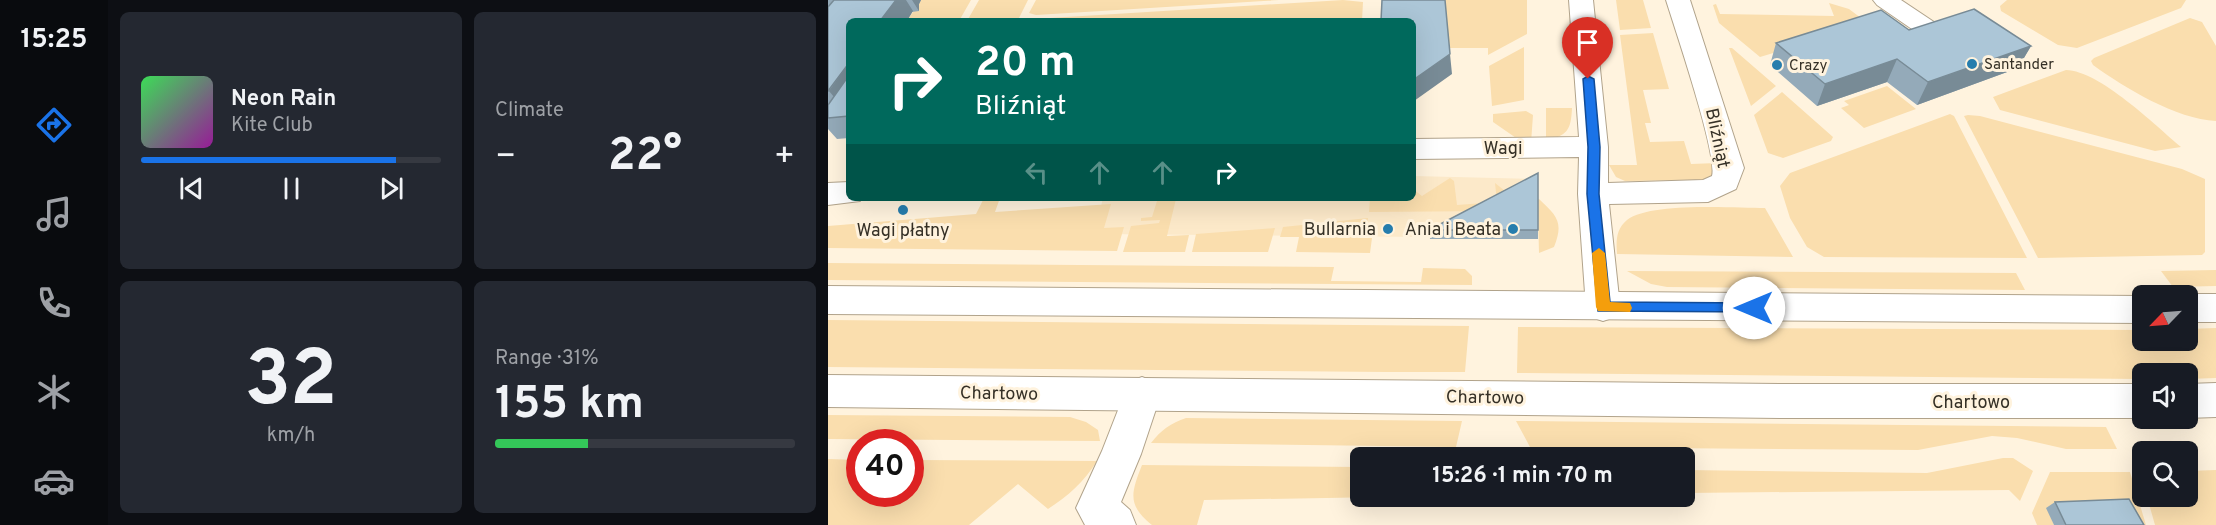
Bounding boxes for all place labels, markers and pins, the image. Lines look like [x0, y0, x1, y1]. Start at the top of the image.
pin [1562, 17, 1613, 79]
place label: Santander [1984, 56, 2054, 75]
place label: Crazy [1789, 57, 1828, 76]
marker: Santander [1965, 57, 1979, 71]
marker: Crazy [1770, 58, 1784, 72]
marker: Wagi płatny [896, 203, 910, 217]
place label: Bullarnia [1304, 219, 1376, 242]
place label: Ania i Beata [1405, 219, 1501, 242]
place label: Wagi płatny [856, 220, 950, 243]
marker: Bullarnia [1381, 222, 1395, 236]
marker: Ania i Beata [1506, 222, 1520, 236]

